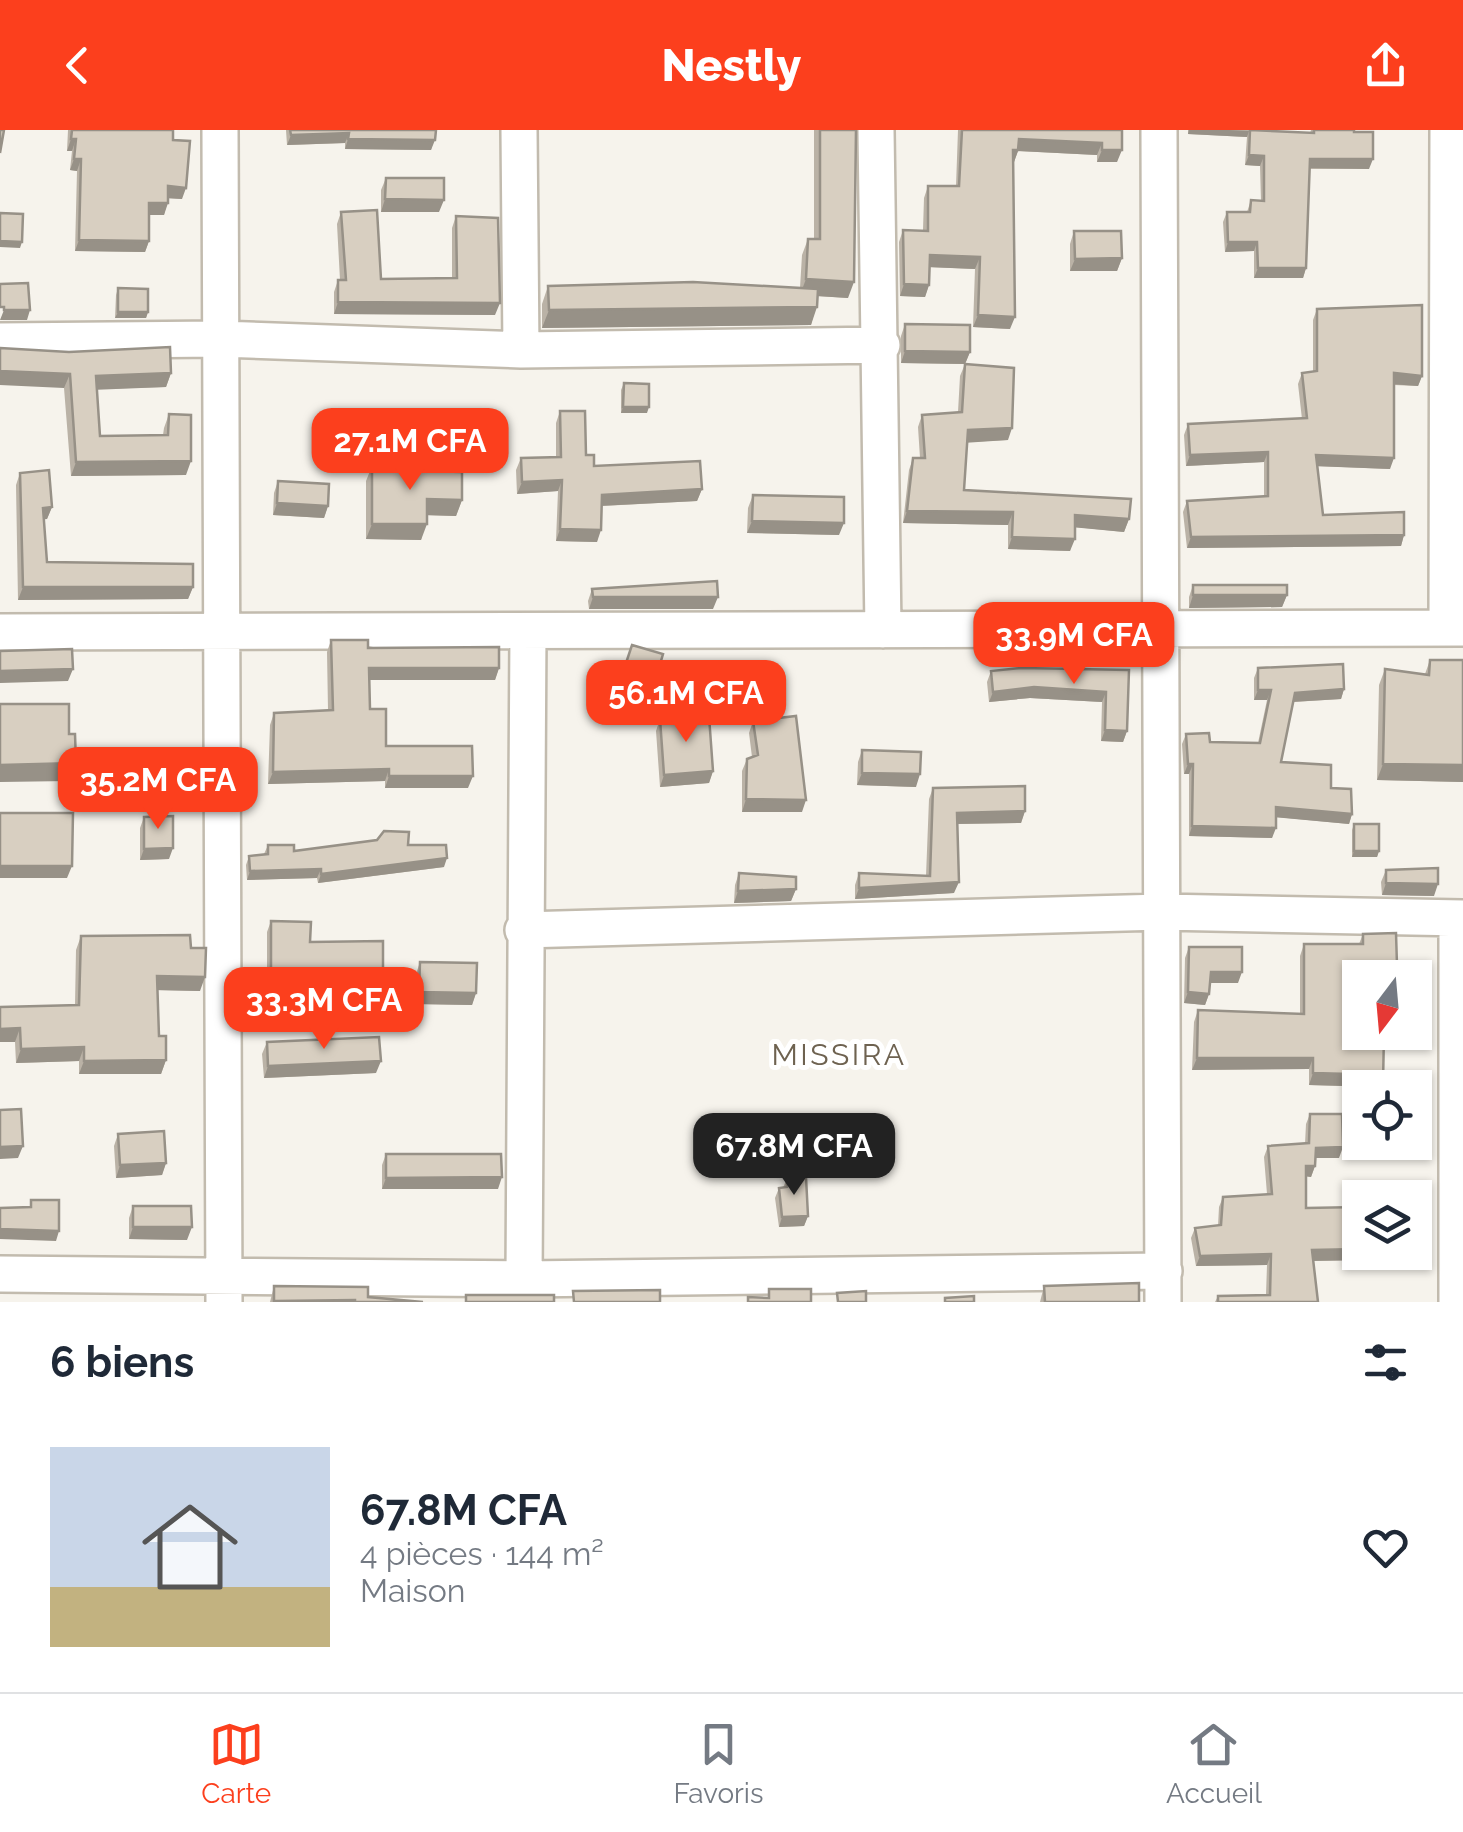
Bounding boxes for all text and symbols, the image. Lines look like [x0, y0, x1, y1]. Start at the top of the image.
icon: back [50, 38, 105, 93]
icon: share [1358, 38, 1413, 93]
text: Nestly [662, 39, 801, 92]
pin: 27.1M CFA [296, 408, 524, 493]
text: 27.1M CFA [334, 422, 486, 459]
pin: 33.9M CFA [960, 602, 1188, 687]
text: 33.9M CFA [995, 616, 1153, 653]
pin: 56.1M CFA [572, 660, 800, 745]
text: 56.1M CFA [608, 674, 764, 711]
pin: 35.2M CFA [44, 747, 272, 832]
text: 35.2M CFA [80, 761, 236, 798]
north arrow [1342, 960, 1432, 1050]
map controls [1342, 960, 1432, 1270]
pin: 33.3M CFA [210, 967, 438, 1052]
text: 33.3M CFA [246, 981, 402, 1018]
district label: MISSIRA [772, 1037, 906, 1072]
button: locate [1342, 1070, 1432, 1160]
pin: 67.8M CFA [680, 1113, 908, 1198]
text: 67.8M CFA [715, 1127, 873, 1164]
button: layers [1342, 1180, 1432, 1270]
icon: filters [1358, 1335, 1413, 1390]
text: 6 biens [50, 1338, 194, 1387]
text: 67.8M CFA [360, 1486, 567, 1535]
icon: home [130, 1487, 250, 1607]
icon: heart [1358, 1520, 1413, 1575]
text: 4 pièces · 144 m² [360, 1535, 604, 1572]
text: Maison [360, 1572, 465, 1609]
tab: Carte [201, 1717, 271, 1810]
tab: Favoris [673, 1717, 764, 1810]
tab: Accueil [1166, 1717, 1262, 1810]

